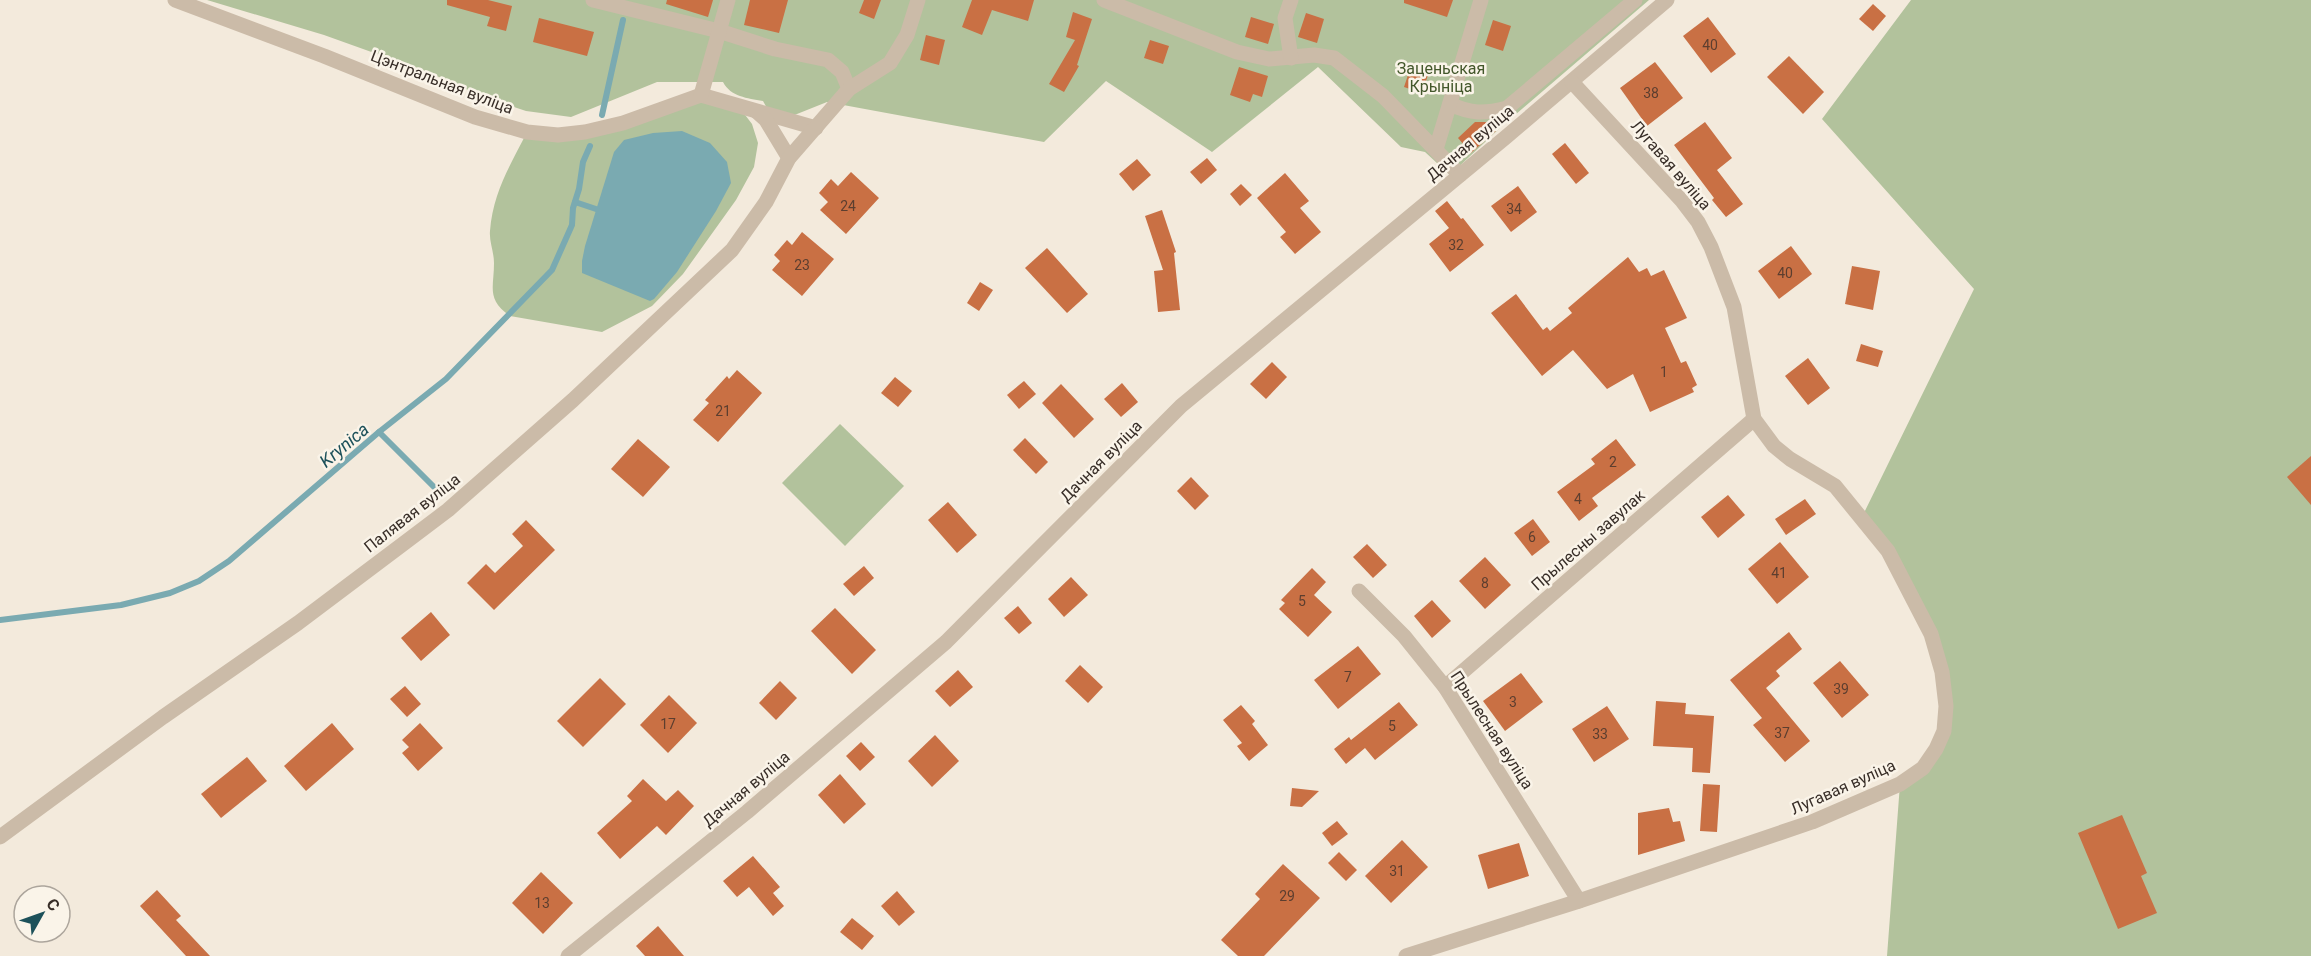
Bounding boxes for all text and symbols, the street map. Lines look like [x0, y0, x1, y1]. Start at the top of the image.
house number: 40 [1702, 37, 1718, 53]
street label: Цэнтральная вуліца [368, 46, 516, 118]
park label: Заценьская Крыніца [1397, 59, 1485, 96]
house number: 38 [1643, 85, 1659, 101]
street label: Дачная вуліца [1423, 101, 1517, 185]
street label: Лугавая вуліца [1627, 116, 1715, 214]
house number: 24 [840, 198, 856, 214]
house number: 34 [1506, 201, 1522, 217]
house number: 32 [1448, 237, 1464, 253]
house number: 23 [794, 257, 810, 273]
house number: 40 [1777, 265, 1793, 281]
house number: 1 [1660, 364, 1668, 380]
house number: 21 [715, 403, 731, 419]
street label: Дачная вуліца [1056, 416, 1146, 506]
water label: Krynica [315, 418, 373, 472]
house number: 2 [1609, 454, 1617, 470]
street label: Палявая вуліца [360, 470, 464, 556]
street label: Прылесны завулак [1527, 485, 1649, 595]
house number: 4 [1574, 491, 1582, 507]
house number: 6 [1528, 529, 1536, 545]
house number: 41 [1771, 565, 1787, 581]
house number: 8 [1481, 575, 1489, 591]
house number: 5 [1298, 593, 1306, 609]
street label: Прылесная вуліца [1447, 667, 1537, 793]
house number: 7 [1344, 669, 1352, 685]
house number: 39 [1833, 681, 1849, 697]
house number: 3 [1509, 694, 1517, 710]
house number: 17 [660, 716, 676, 732]
house number: 5 [1388, 718, 1396, 734]
house number: 37 [1774, 725, 1790, 741]
house number: 33 [1592, 726, 1608, 742]
street label: Дачная вуліца [699, 747, 793, 831]
street label: Лугавая вуліца [1788, 755, 1898, 819]
house number: 31 [1389, 863, 1405, 879]
north arrow [12, 884, 72, 944]
house number: 29 [1279, 888, 1295, 904]
text: С [42, 895, 64, 915]
house number: 13 [534, 895, 550, 911]

